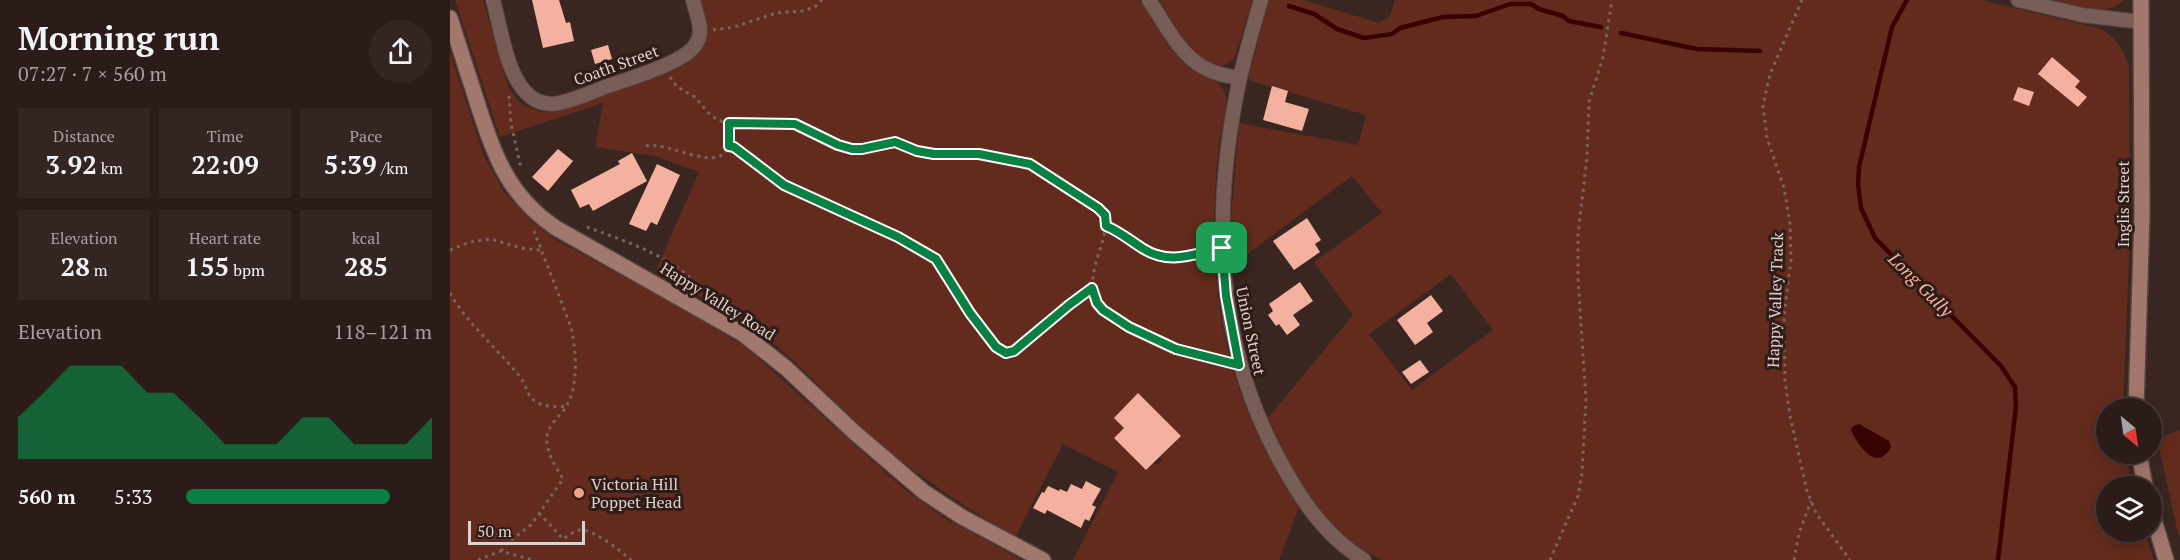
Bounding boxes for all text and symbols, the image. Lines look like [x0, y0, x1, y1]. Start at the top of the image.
text: Morning run [18, 16, 220, 59]
button: share [369, 20, 432, 83]
street label: Coath Street [571, 39, 662, 91]
text: 07:27 · 7 × 560 m [18, 60, 167, 87]
text: Distance [53, 125, 115, 147]
text: Time [207, 125, 243, 147]
text: Pace [350, 125, 382, 147]
text: 3.92 [45, 147, 97, 181]
text: 22:09 [191, 147, 259, 181]
text: 5:39 [324, 147, 377, 181]
text: km [97, 157, 123, 179]
text: /km [377, 157, 408, 179]
street label: Inglis Street [2112, 161, 2134, 247]
pin [1196, 222, 1247, 273]
text: Elevation [50, 227, 118, 249]
text: Heart rate [189, 227, 261, 249]
text: kcal [352, 227, 380, 249]
icon: arrive [1205, 231, 1238, 264]
street label: Happy Valley Track [1762, 231, 1788, 368]
water label: Long Gully [1883, 246, 1959, 322]
text: 28 [60, 249, 90, 283]
text: 155 [185, 249, 229, 283]
text: 285 [344, 249, 388, 283]
street label: Happy Valley Road [656, 257, 780, 345]
text: m [90, 259, 108, 281]
text: bpm [229, 259, 265, 281]
street label: Union Street [1231, 285, 1271, 377]
text: Elevation [18, 318, 102, 345]
text: 118–121 m [333, 318, 432, 345]
north arrow [2096, 398, 2162, 464]
map controls [2096, 398, 2162, 542]
place label: Victoria Hill Poppet Head [591, 473, 682, 513]
button: layers [2096, 476, 2162, 542]
text: 560 m [18, 483, 76, 510]
text: 5:33 [114, 483, 153, 510]
marker: Victoria Hill Poppet Head [572, 486, 586, 500]
scale bar [468, 518, 585, 546]
text: 50 m [477, 520, 512, 542]

